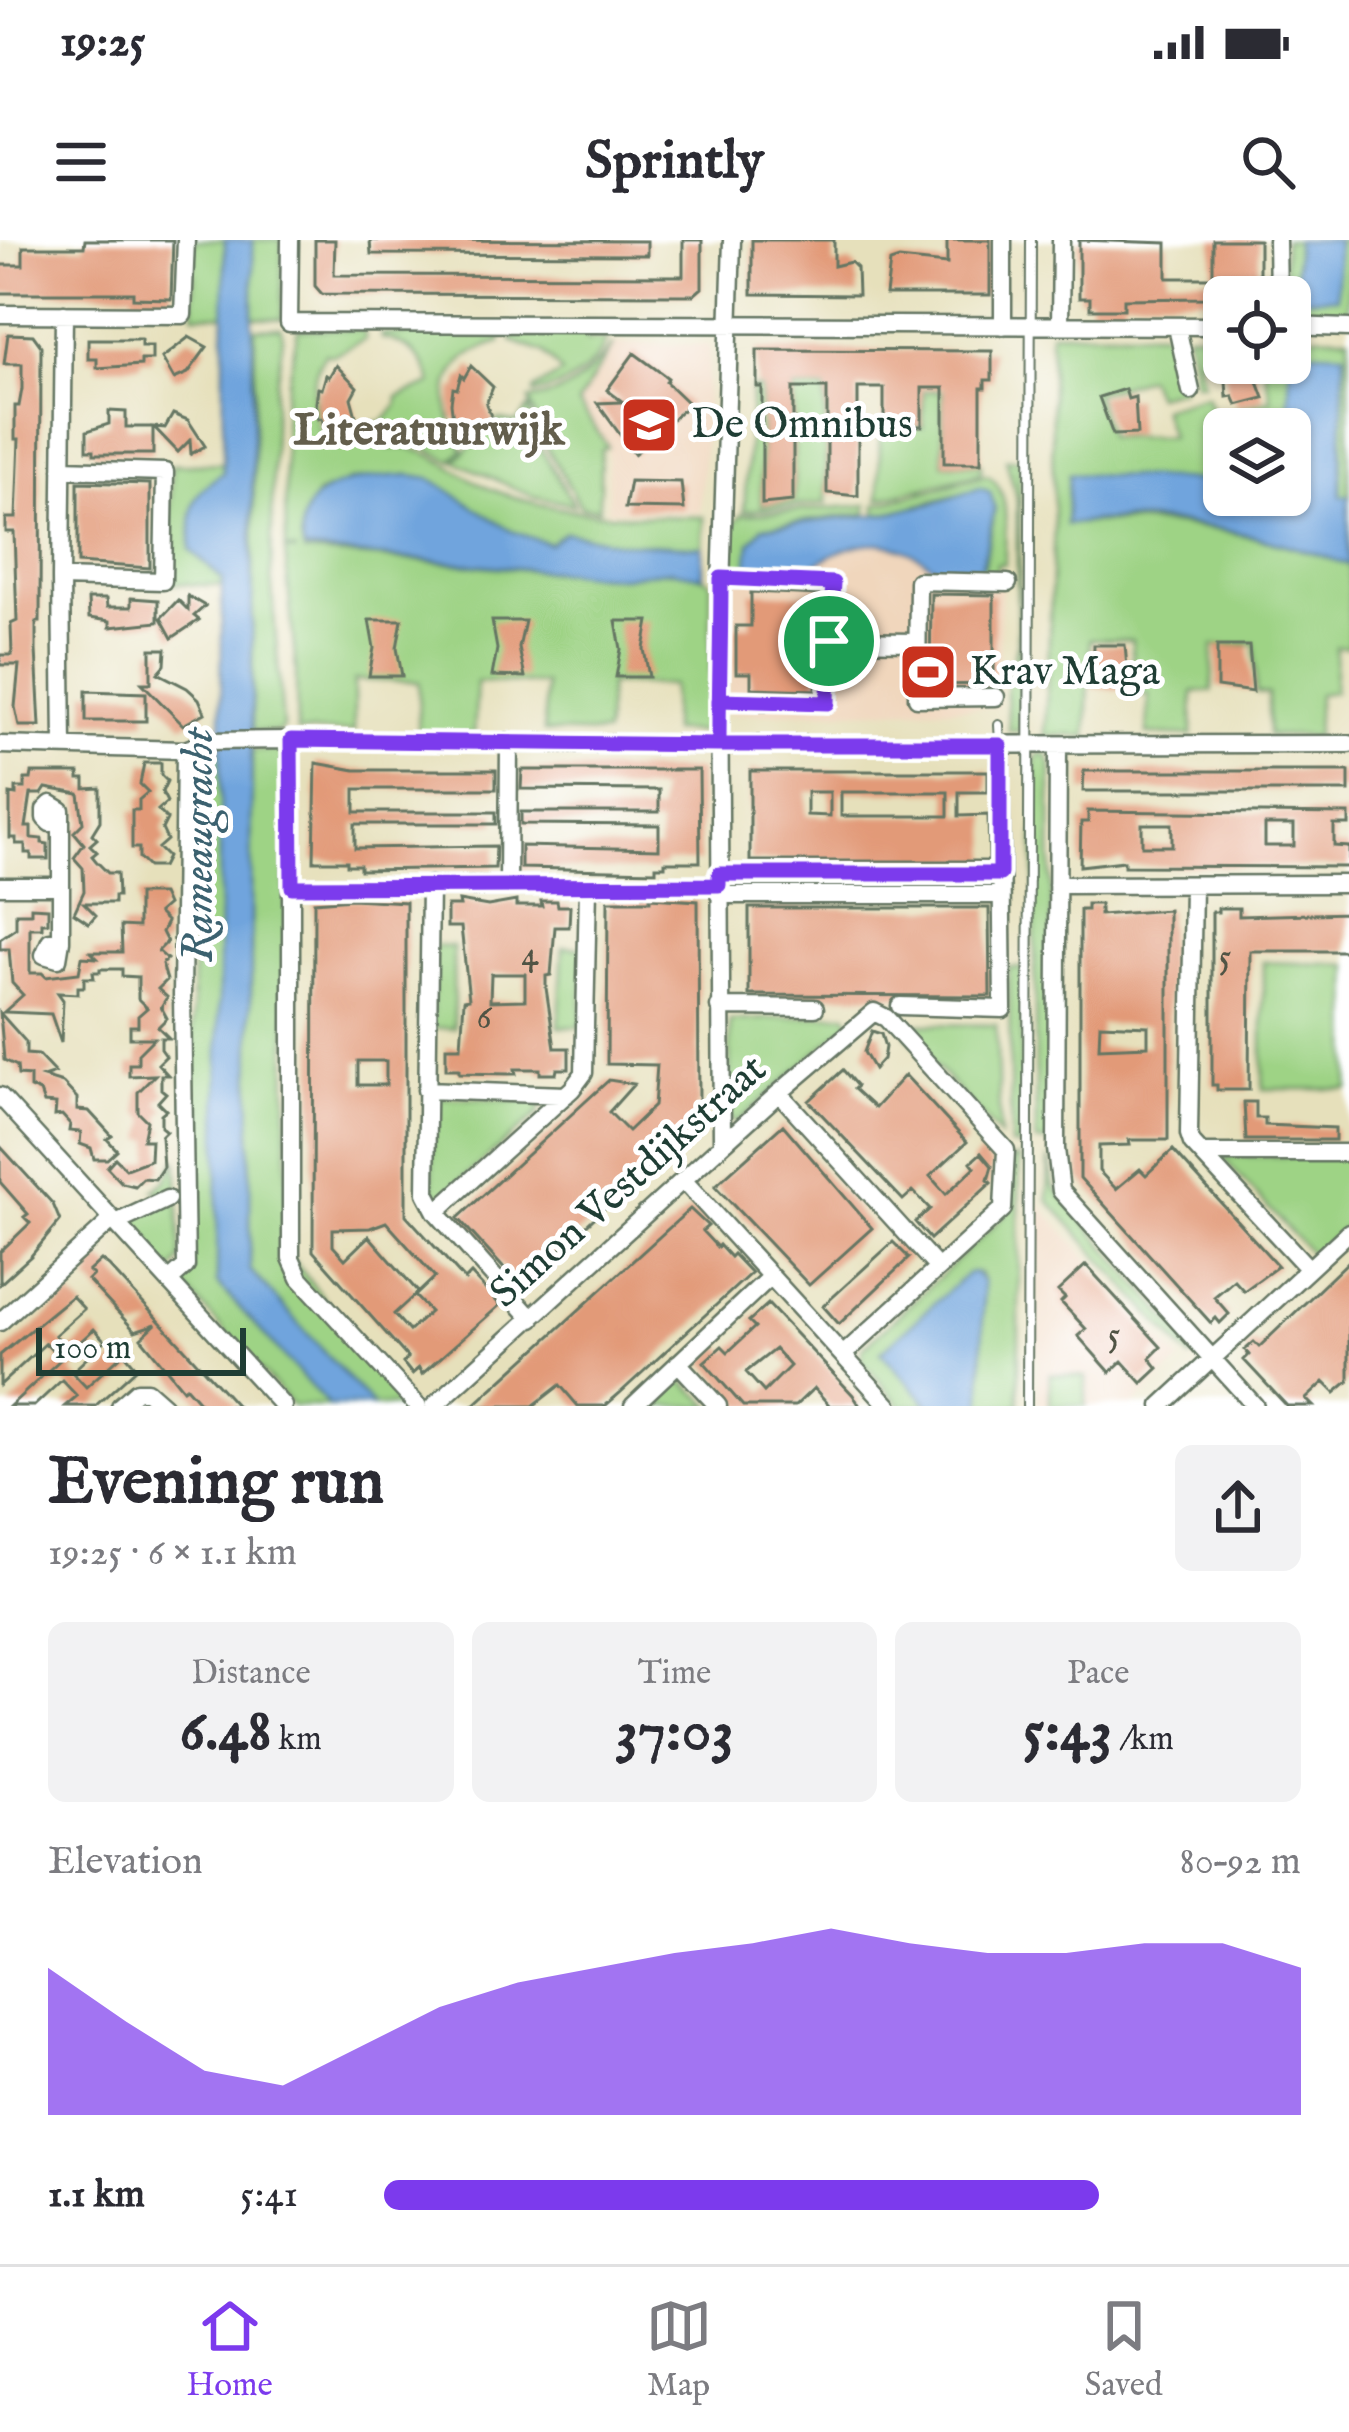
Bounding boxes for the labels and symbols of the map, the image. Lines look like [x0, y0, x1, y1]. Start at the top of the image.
school or university icon: De Omnibus [618, 394, 680, 456]
place label: De Omnibus [691, 399, 913, 452]
district label: Literatuurwijk [294, 403, 566, 460]
pin [778, 590, 880, 692]
sports icon: Krav Maga [897, 641, 959, 703]
place label: Krav Maga [970, 646, 1161, 699]
water label: Rameaugracht [171, 726, 229, 962]
house number: 4 [521, 932, 539, 978]
house number: 5 [1218, 935, 1232, 981]
house number: 6 [476, 995, 492, 1041]
street label: Simon Vestdijkstraat [480, 1044, 778, 1320]
house number: 5 [1107, 1313, 1121, 1359]
scale bar [36, 1322, 246, 1375]

